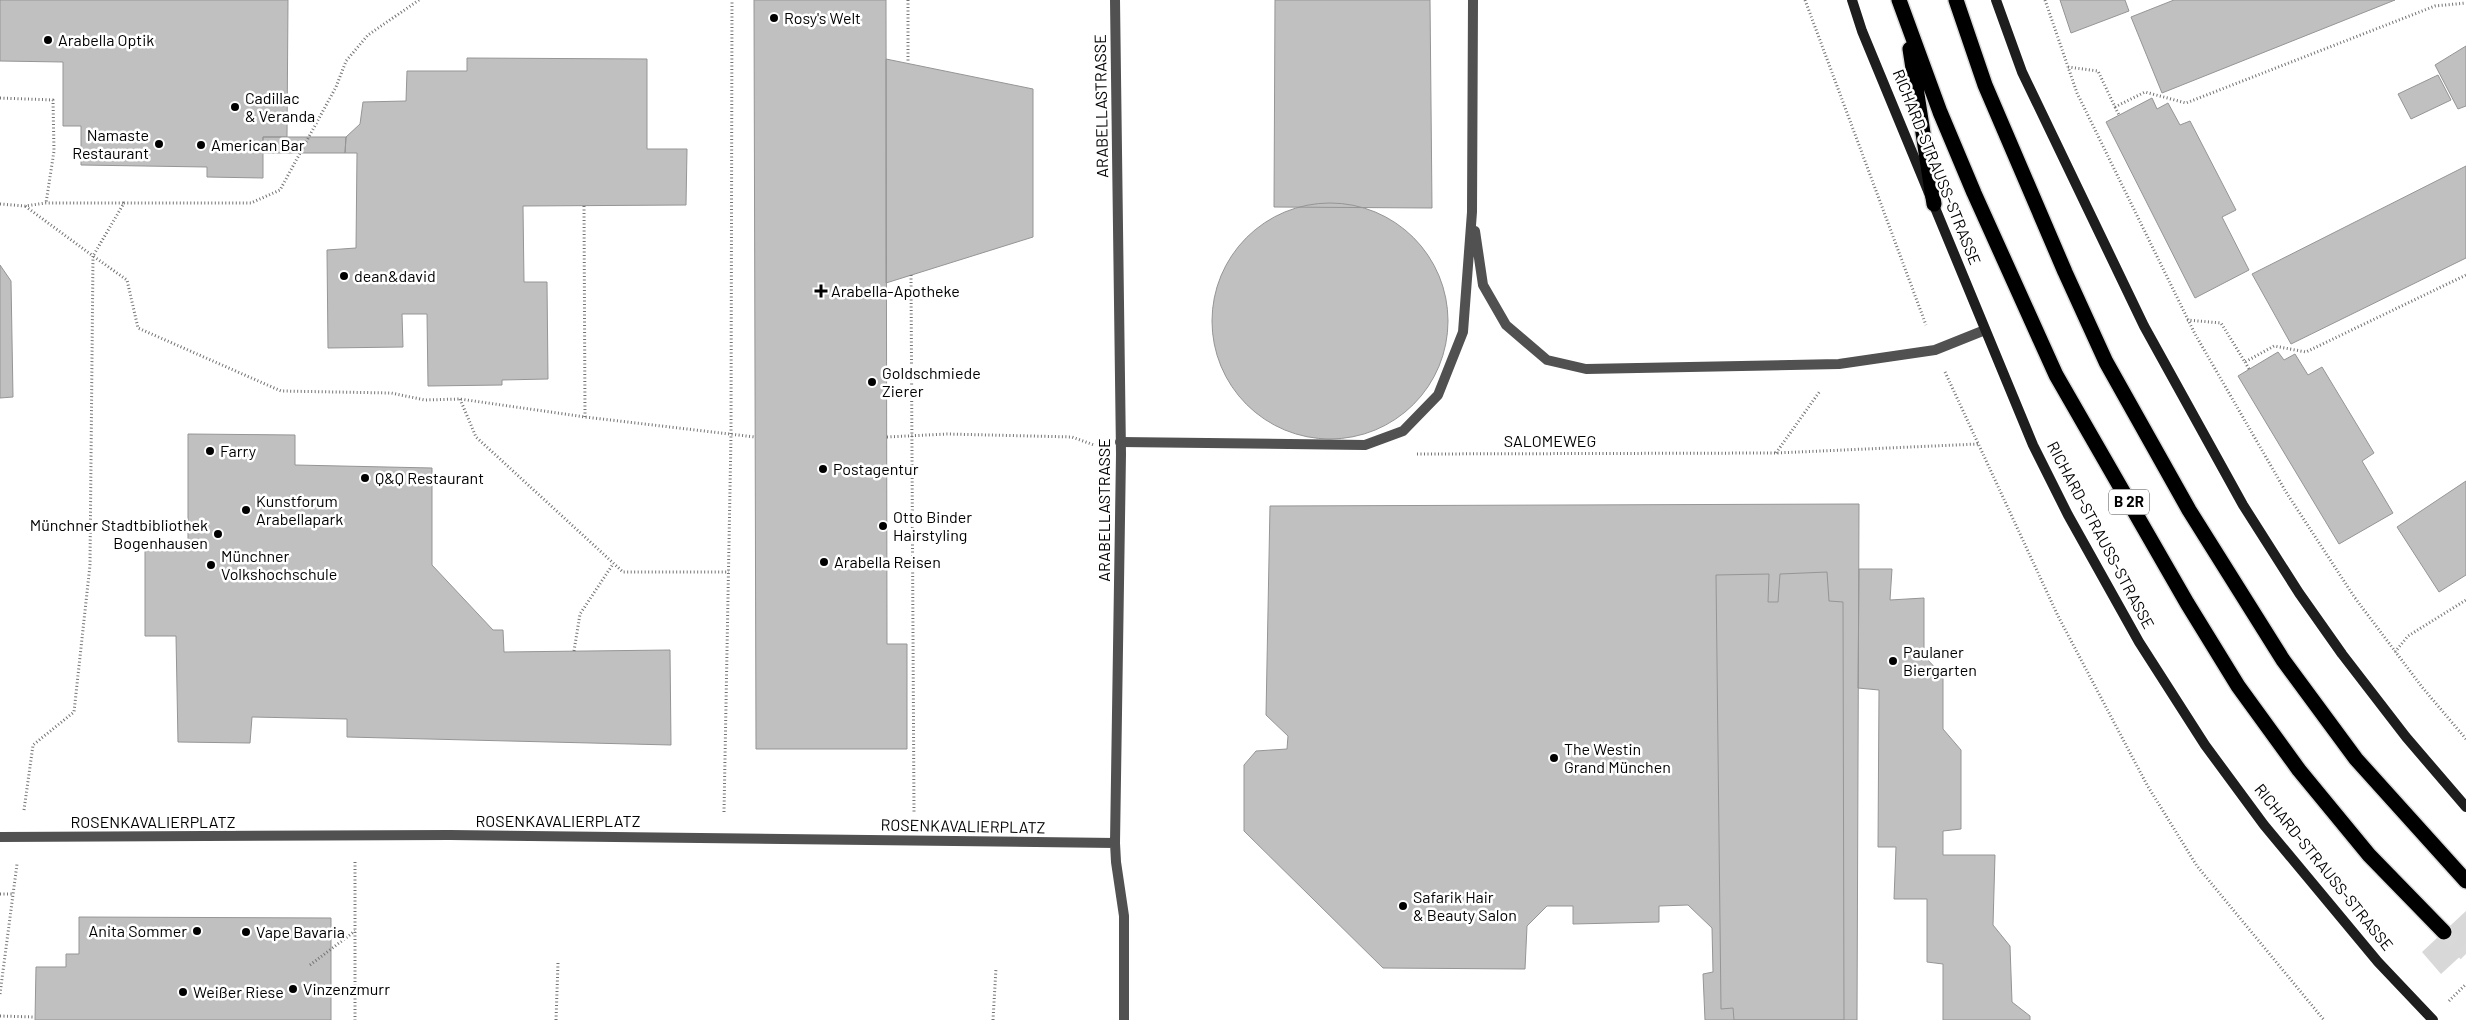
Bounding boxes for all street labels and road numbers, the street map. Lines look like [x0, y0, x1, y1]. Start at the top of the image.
street label: ARABELLASTRASSE [1090, 34, 1111, 178]
street label: RICHARD-STRAUSS-STRASSE [1889, 66, 1985, 267]
street label: SALOMEWEG [1504, 431, 1596, 450]
street label: ARABELLASTRASSE [1094, 438, 1113, 582]
street label: RICHARD-STRAUSS-STRASSE [2044, 438, 2159, 632]
road number: B 2R [2109, 490, 2149, 514]
street label: RICHARD-STRAUSS-STRASSE [2251, 779, 2398, 954]
street label: ROSENKAVALIERPLATZ [476, 811, 640, 830]
street label: ROSENKAVALIERPLATZ [71, 812, 235, 831]
street label: ROSENKAVALIERPLATZ [880, 815, 1046, 836]

